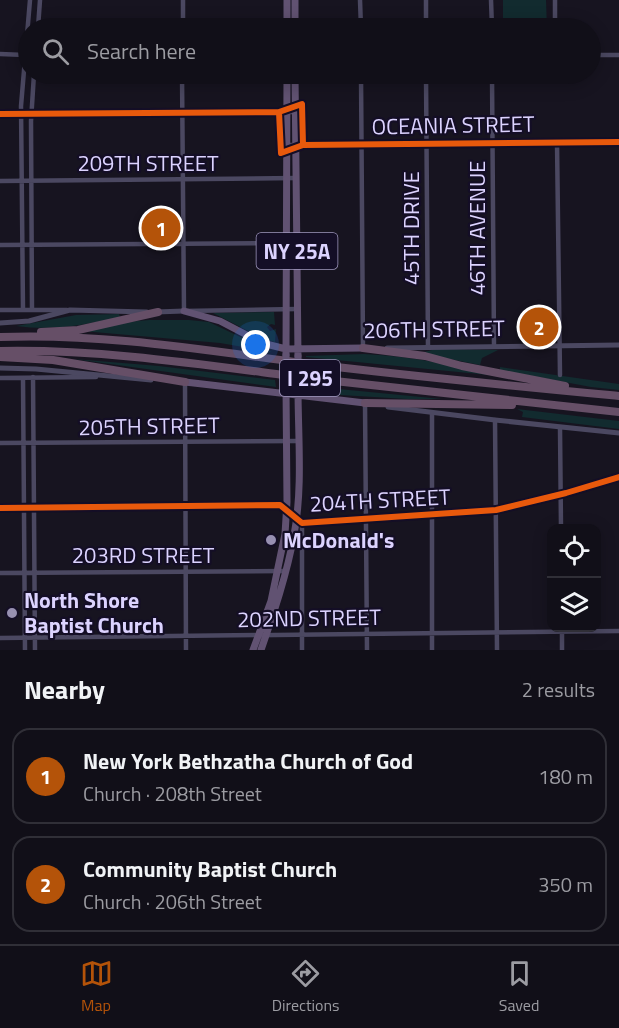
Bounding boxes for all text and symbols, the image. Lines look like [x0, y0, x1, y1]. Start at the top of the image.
search box [18, 18, 601, 84]
text: Search here [87, 34, 196, 68]
icon: search [39, 35, 72, 68]
street label: OCEANIA STREET [371, 107, 535, 143]
street label: 209TH STREET [77, 146, 219, 180]
street label: 46TH AVENUE [460, 161, 494, 295]
street label: 45TH DRIVE [394, 171, 428, 285]
pin: 1 [142, 206, 180, 250]
road number: NY 25A [256, 233, 338, 269]
pin: 2 [520, 304, 558, 350]
street label: 206TH STREET [363, 311, 505, 347]
your location [241, 330, 270, 359]
road number: I 295 [280, 360, 340, 396]
street label: 205TH STREET [78, 408, 220, 444]
street label: 204TH STREET [309, 479, 452, 521]
place label: McDonald's [283, 523, 394, 557]
map controls [547, 524, 601, 632]
button: locate [547, 524, 601, 578]
marker: McDonald's [264, 533, 278, 547]
street label: 203RD STREET [72, 538, 215, 572]
button: layers [547, 578, 601, 632]
place label: North Shore Baptist Church [24, 583, 164, 642]
street label: 202ND STREET [237, 600, 382, 636]
marker: North Shore Baptist Church [5, 606, 19, 620]
text: Nearby [24, 670, 105, 709]
text: 2 results [522, 674, 595, 705]
text: New York Bethzatha Church of God [83, 744, 413, 778]
text: 1 [40, 761, 51, 792]
text: 180 m [538, 761, 593, 792]
text: Church · 208th Street [83, 778, 262, 809]
text: Community Baptist Church [83, 852, 337, 886]
text: 2 [40, 869, 51, 900]
text: 350 m [538, 869, 593, 900]
text: Church · 206th Street [83, 886, 262, 917]
tab: Map [80, 957, 113, 1017]
tab: Directions [272, 957, 340, 1017]
tab: Saved [499, 957, 539, 1017]

